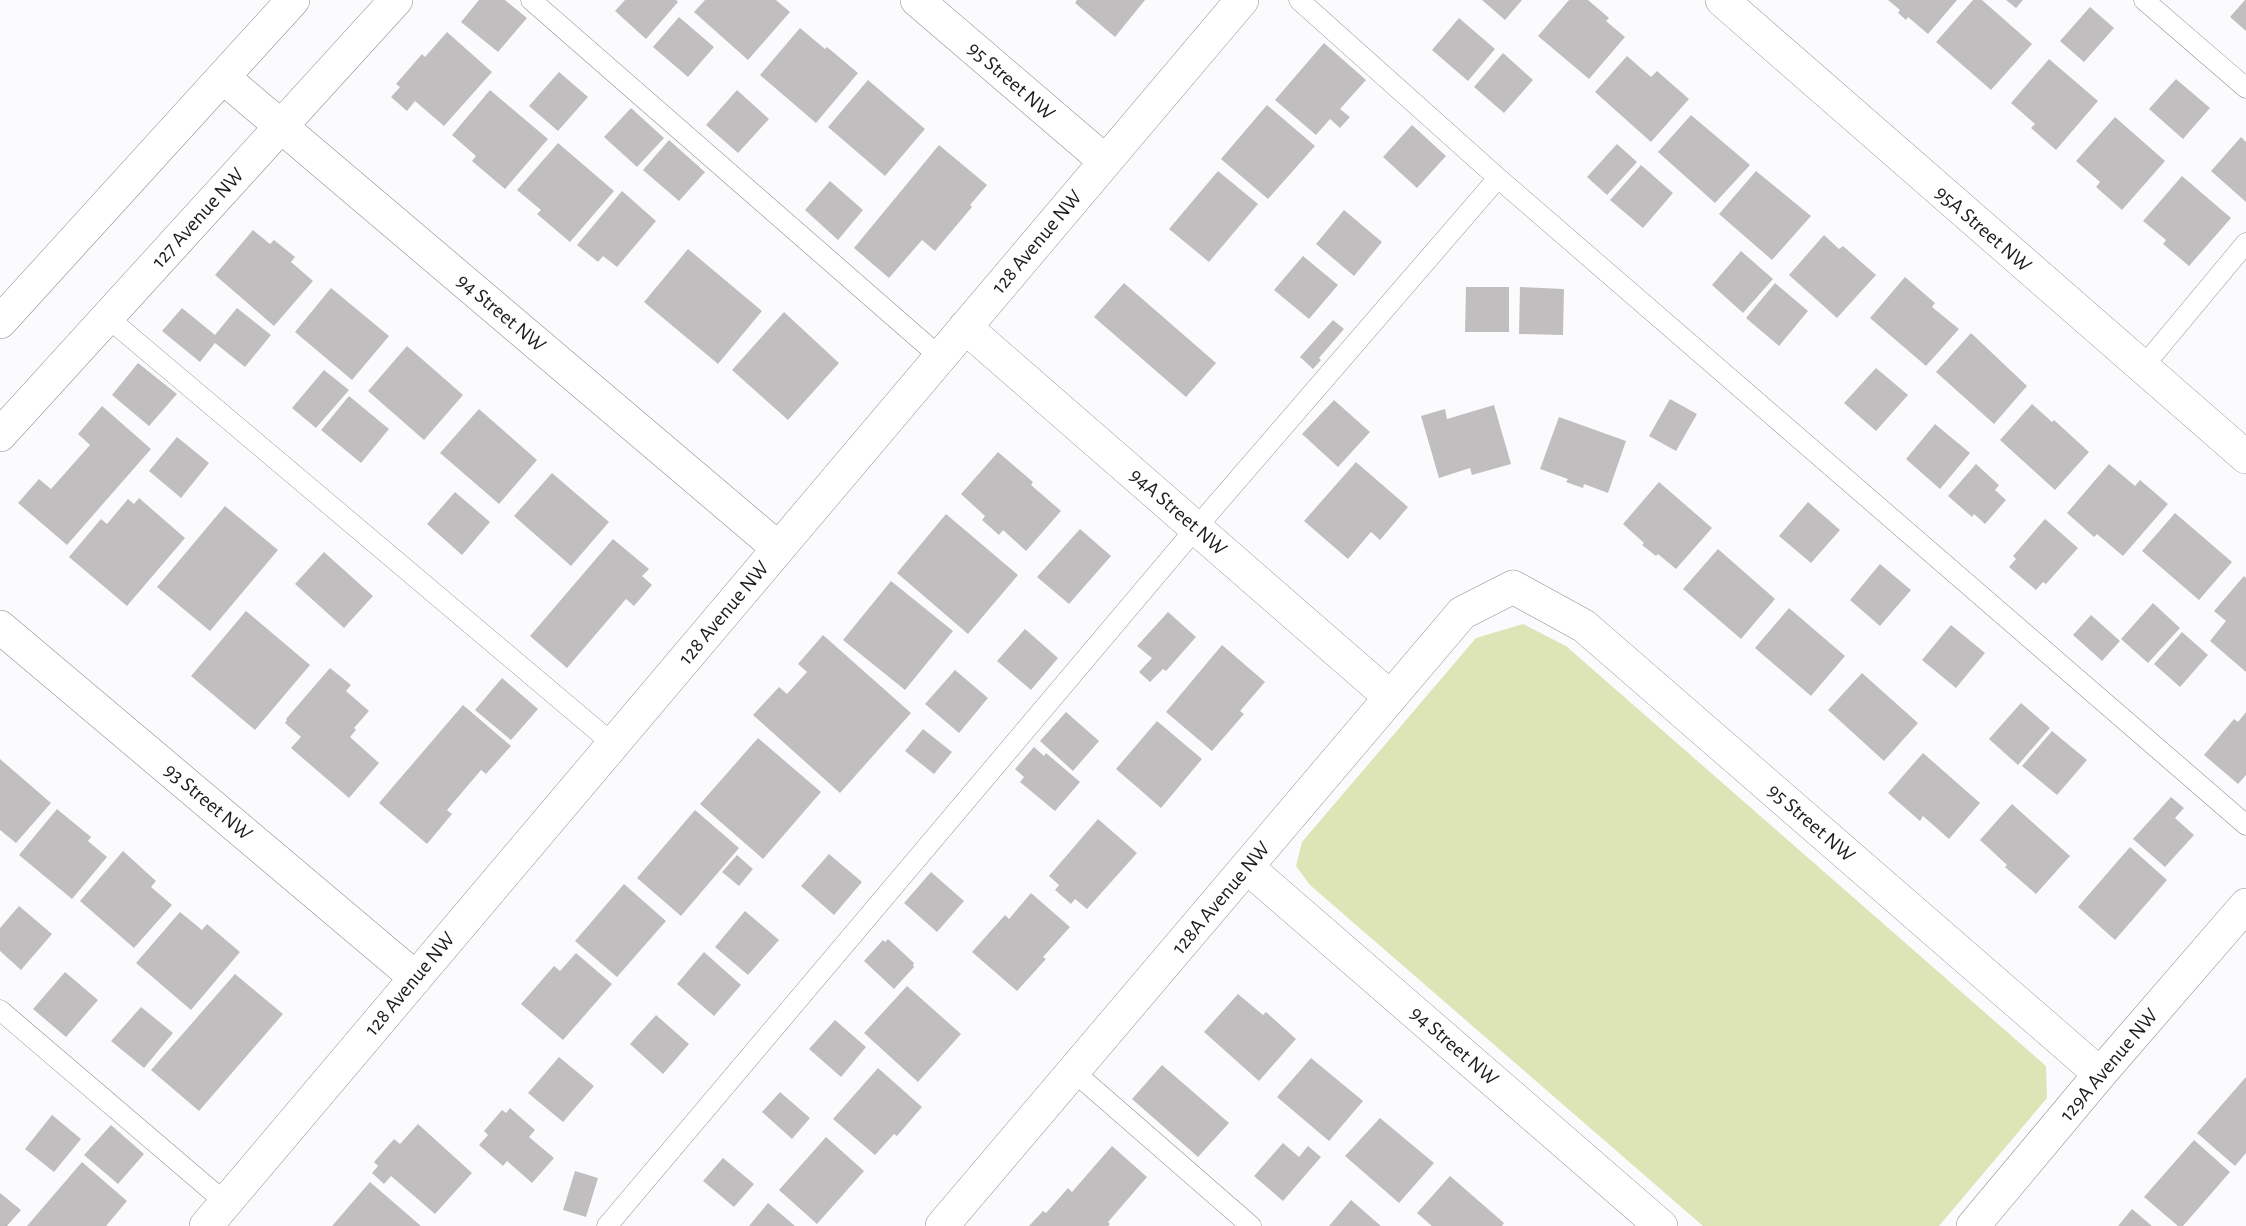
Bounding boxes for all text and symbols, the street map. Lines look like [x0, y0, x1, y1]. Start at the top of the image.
street label: 95 Street NW [962, 36, 1060, 126]
street label: 127 Avenue NW [146, 163, 250, 273]
street label: 95A Street NW [1929, 180, 2037, 278]
street label: 128 Avenue NW [986, 185, 1088, 299]
street label: 94 Street NW [451, 268, 551, 358]
street label: 94A Street NW [1124, 463, 1232, 561]
street label: 128 Avenue NW [673, 556, 775, 670]
street label: 93 Street NW [159, 758, 257, 846]
street label: 95 Street NW [1762, 778, 1860, 868]
street label: 128A Avenue NW [1166, 836, 1276, 960]
street label: 128 Avenue NW [359, 927, 461, 1041]
street label: 94 Street NW [1405, 1001, 1503, 1091]
street label: 129A Avenue NW [2054, 1003, 2164, 1127]

